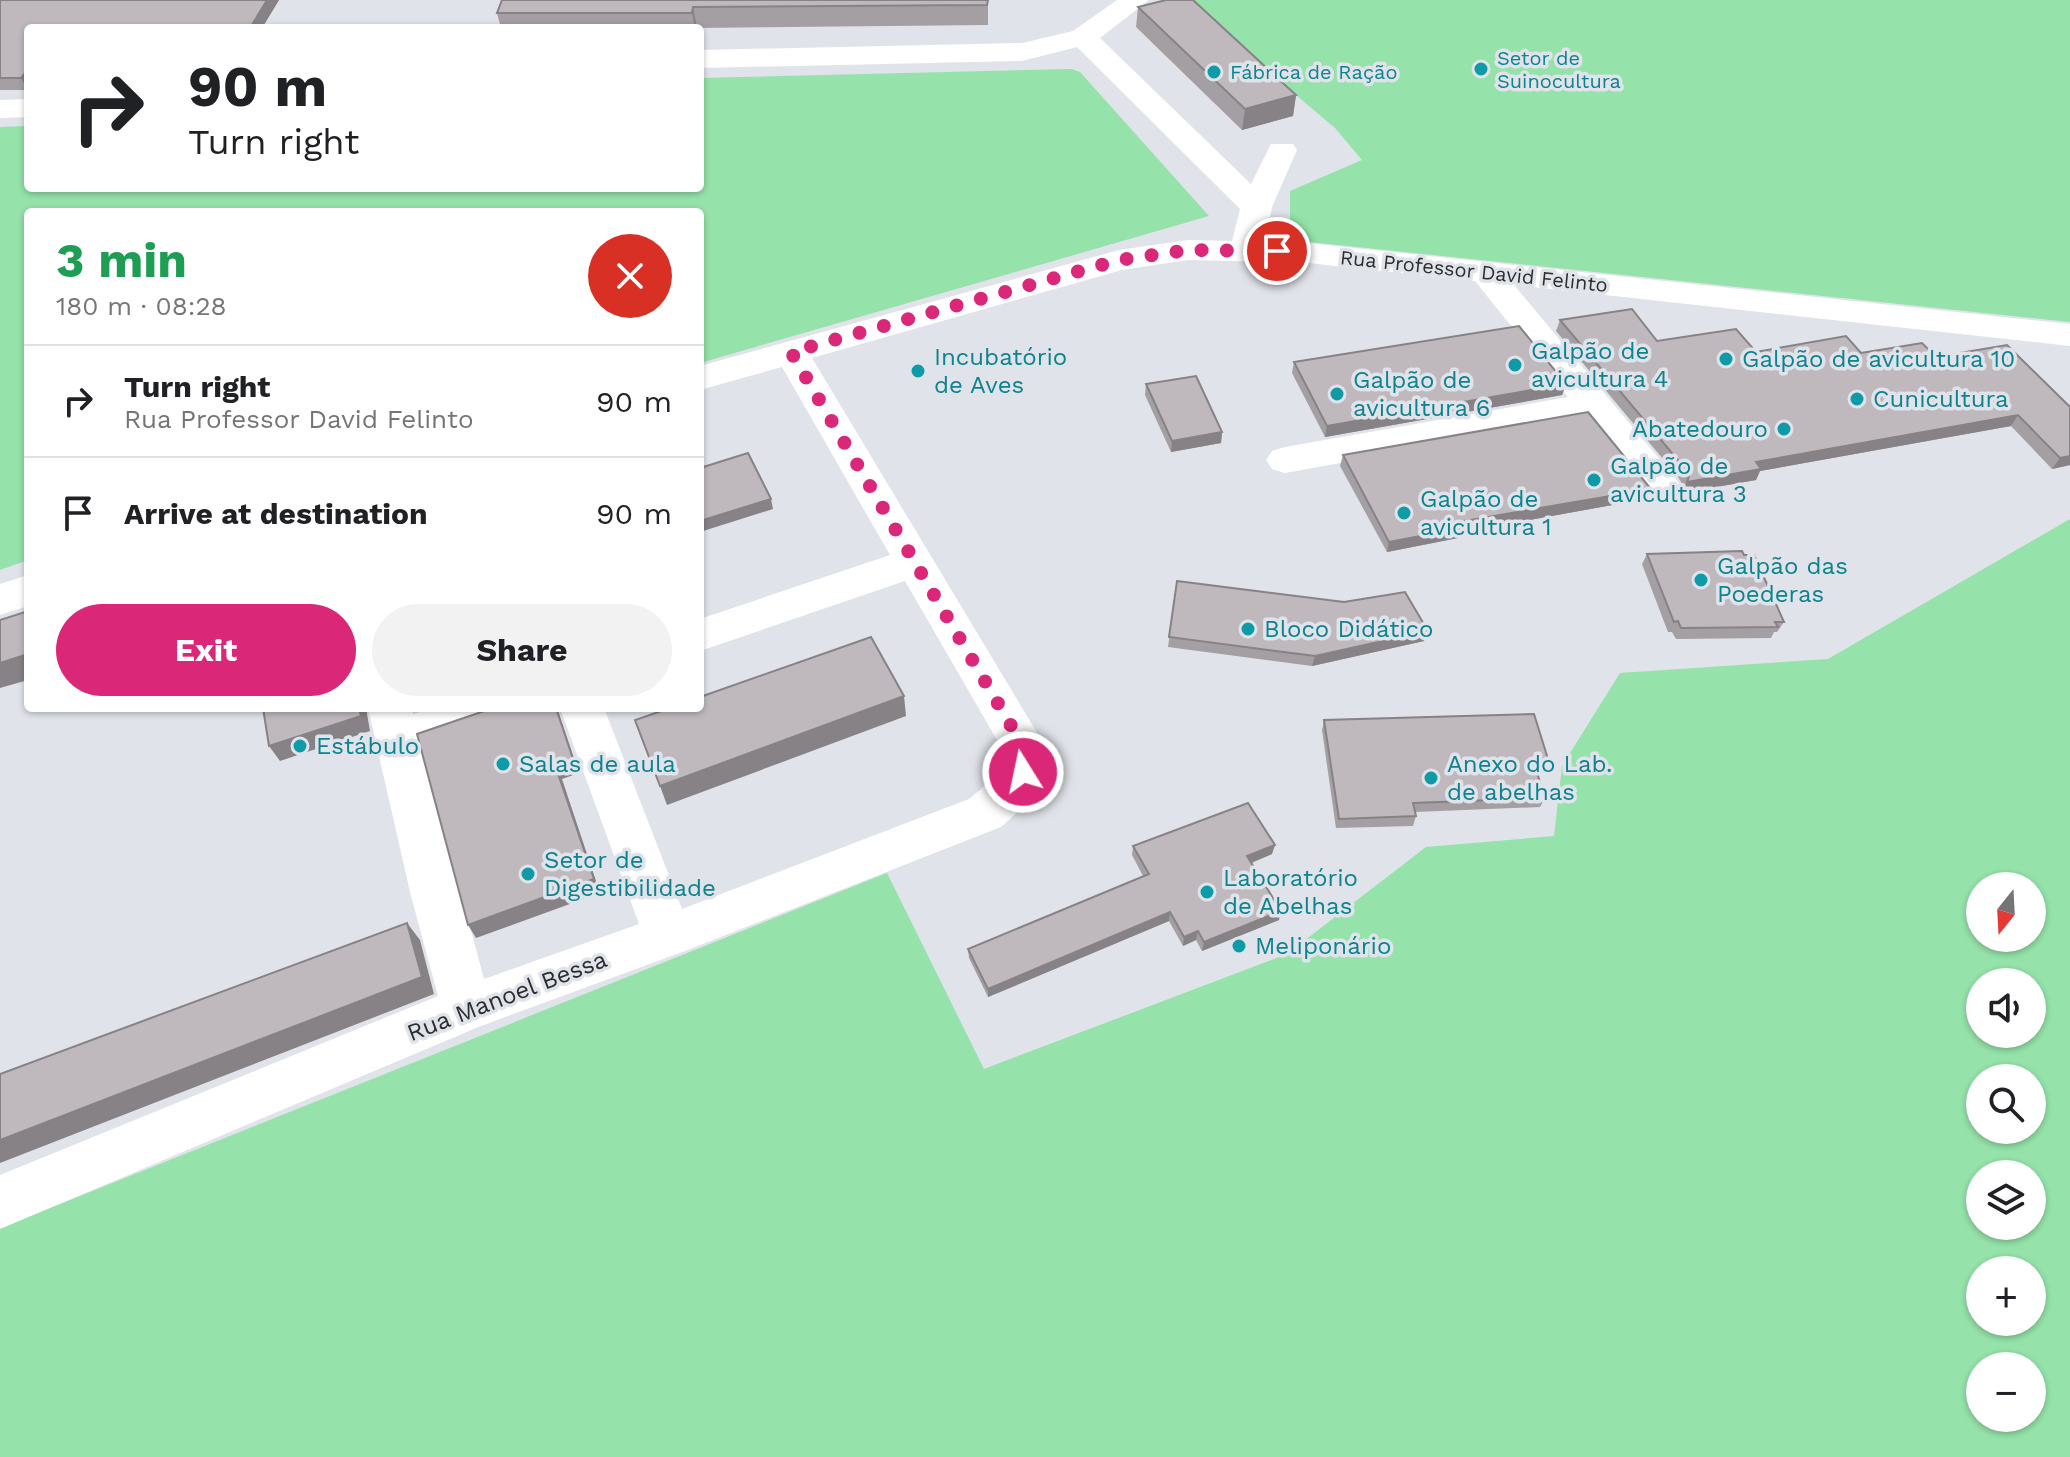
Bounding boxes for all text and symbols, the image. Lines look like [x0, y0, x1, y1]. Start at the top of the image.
place label: Setor de Suinocultura [1497, 46, 1621, 93]
text: 90 m [188, 54, 327, 120]
icon: right [56, 56, 160, 160]
place label: Fábrica de Ração [1230, 60, 1397, 84]
marker: Setor de Suinocultura [1472, 60, 1490, 78]
marker: Fábrica de Ração [1205, 63, 1223, 81]
text: Turn right [188, 121, 359, 163]
pin [1243, 217, 1311, 285]
icon: arrive [1255, 229, 1299, 273]
text: 3 min [56, 232, 187, 289]
button: close [588, 234, 672, 318]
street label: Rua Professor David Felinto [1339, 245, 1609, 297]
text: 180 m · 08:28 [56, 291, 227, 321]
place label: Galpão de avicultura 4 [1531, 337, 1668, 393]
place label: Incubatório de Aves [934, 343, 1067, 399]
place label: Galpão de avicultura 10 [1742, 345, 2015, 373]
marker: Galpão de avicultura 10 [1717, 350, 1735, 368]
marker: Galpão de avicultura 4 [1506, 356, 1524, 374]
marker: Incubatório de Aves [909, 362, 927, 380]
place label: Galpão de avicultura 6 [1353, 366, 1490, 422]
text: Turn right [124, 369, 270, 404]
icon: right [56, 379, 100, 423]
text: 90 m [596, 384, 672, 419]
marker: Galpão de avicultura 6 [1328, 385, 1346, 403]
place label: Cunicultura [1873, 385, 2009, 413]
marker: Cunicultura [1848, 390, 1866, 408]
text: Rua Professor David Felinto [124, 404, 474, 434]
place label: Abatedouro [1632, 415, 1768, 443]
marker: Abatedouro [1775, 420, 1793, 438]
place label: Galpão de avicultura 3 [1610, 452, 1747, 508]
marker: Galpão de avicultura 3 [1585, 471, 1603, 489]
place label: Galpão de avicultura 1 [1420, 485, 1552, 541]
icon: arrive [56, 491, 100, 535]
text: Arrive at destination [124, 496, 428, 531]
text: 90 m [596, 496, 672, 531]
marker: Galpão de avicultura 1 [1395, 504, 1413, 522]
place label: Galpão das Poederas [1717, 552, 1848, 608]
marker: Galpão das Poederas [1692, 571, 1710, 589]
button: Exit [56, 604, 356, 696]
button: Share [372, 604, 672, 696]
place label: Bloco Didático [1264, 615, 1433, 643]
marker: Bloco Didático [1239, 620, 1257, 638]
position arrow [981, 730, 1065, 814]
place label: Estábulo [316, 732, 419, 760]
marker: Estábulo [291, 737, 309, 755]
place label: Salas de aula [519, 750, 676, 778]
place label: Anexo do Lab. de abelhas [1447, 750, 1613, 806]
marker: Salas de aula [494, 755, 512, 773]
marker: Anexo do Lab. de abelhas [1422, 769, 1440, 787]
place label: Setor de Digestibilidade [544, 846, 716, 902]
place label: Laboratório de Abelhas [1223, 864, 1358, 920]
marker: Setor de Digestibilidade [519, 865, 537, 883]
north arrow [1966, 872, 2046, 952]
map controls [1966, 872, 2046, 1432]
marker: Laboratório de Abelhas [1198, 883, 1216, 901]
place label: Meliponário [1255, 932, 1391, 960]
marker: Meliponário [1230, 937, 1248, 955]
street label: Rua Manoel Bessa [403, 945, 611, 1047]
button: sound [1966, 968, 2046, 1048]
button: search [1966, 1064, 2046, 1144]
button: layers [1966, 1160, 2046, 1240]
button: + [1966, 1256, 2046, 1336]
button: − [1966, 1352, 2046, 1432]

